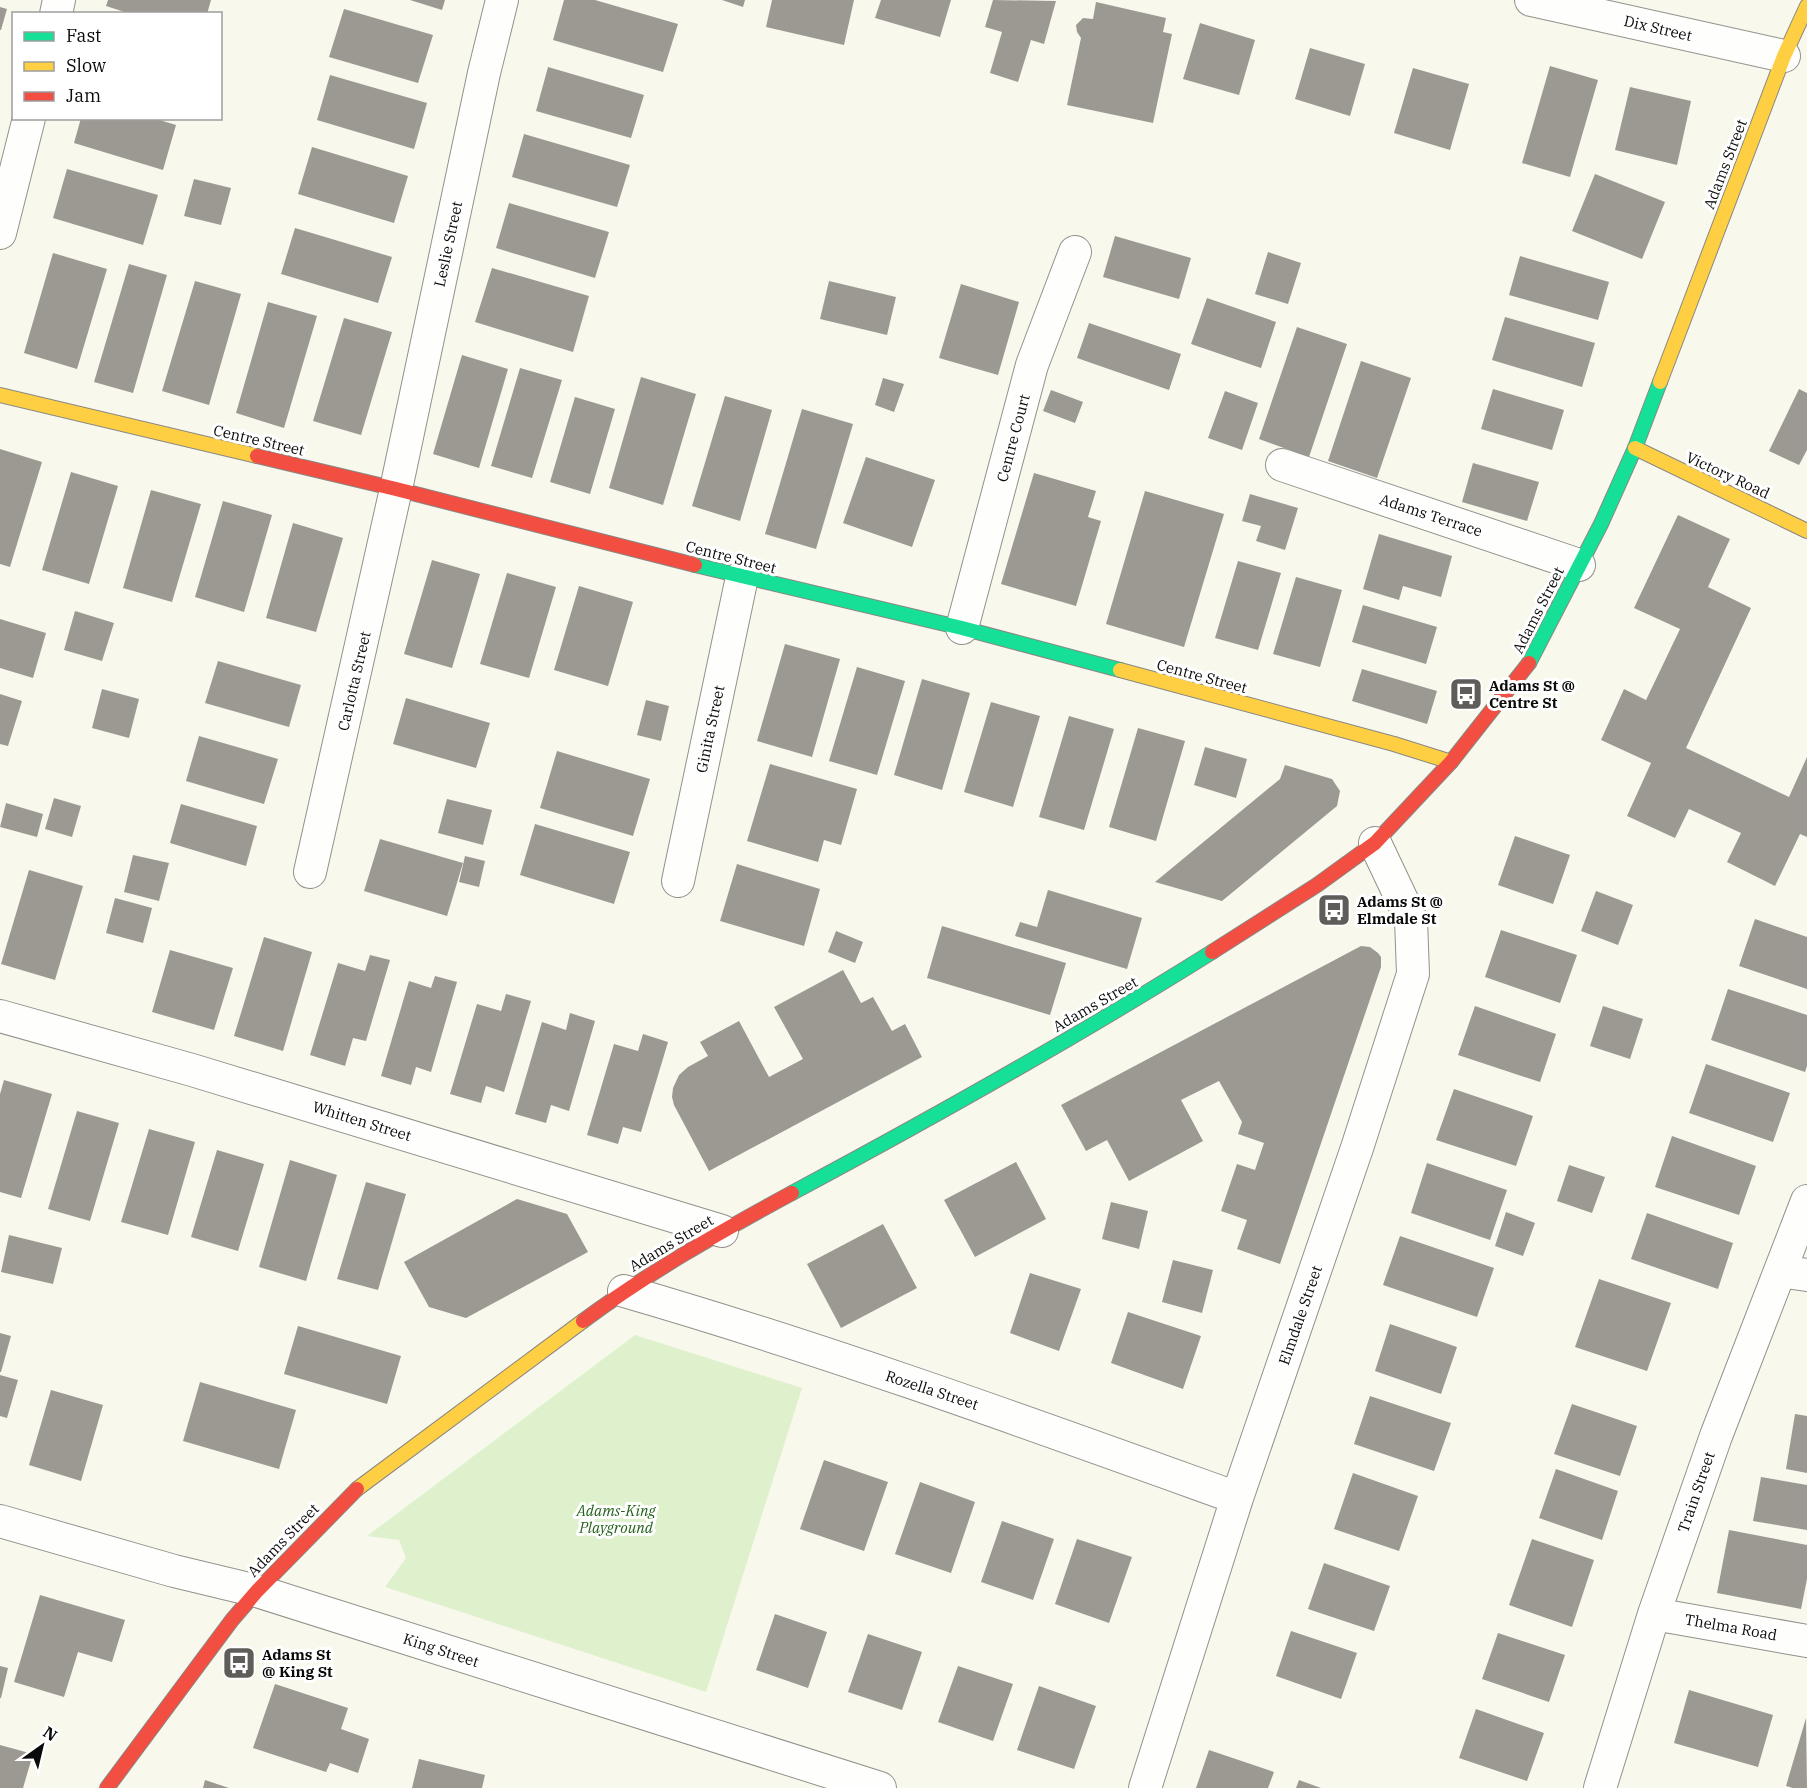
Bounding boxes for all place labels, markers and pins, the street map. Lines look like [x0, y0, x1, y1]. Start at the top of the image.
bus stop icon: Adams St @ Centre St [1448, 676, 1484, 712]
place label: Adams St @ Centre St [1489, 676, 1575, 712]
bus stop icon: Adams St @ Elmdale St [1316, 892, 1352, 928]
place label: Adams St @ Elmdale St [1357, 892, 1443, 928]
bus stop icon: Adams St @ King St [221, 1645, 257, 1681]
place label: Adams St @ King St [262, 1645, 333, 1681]

